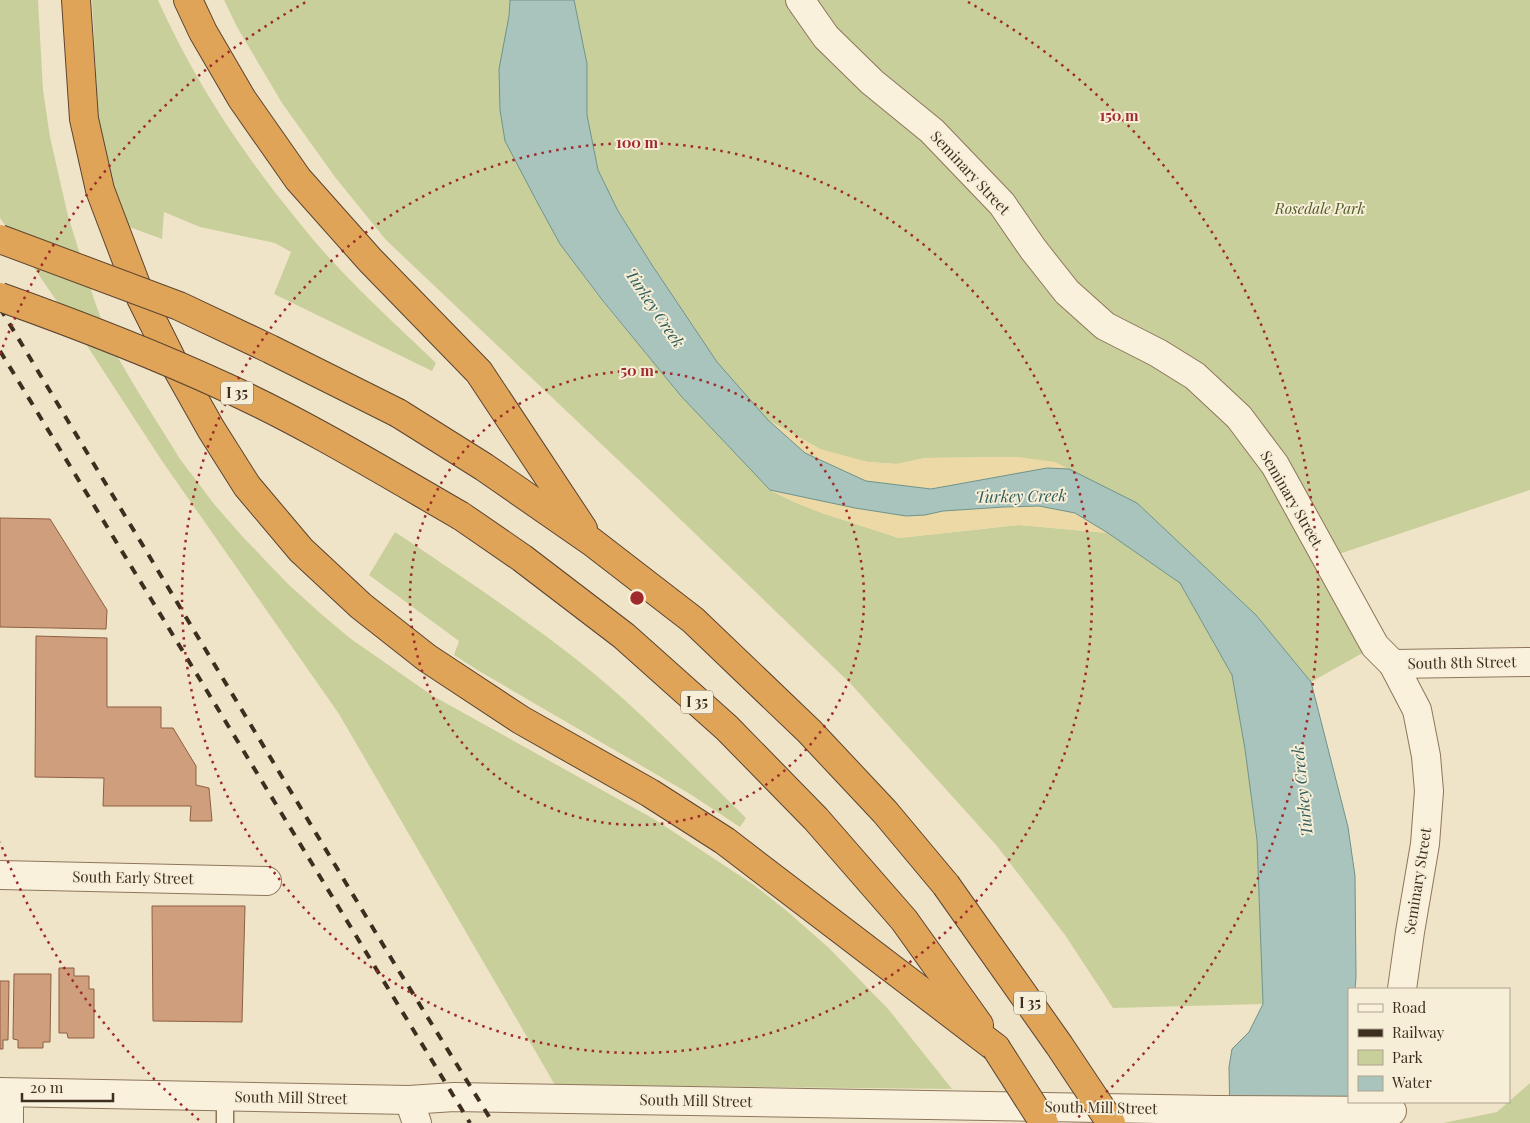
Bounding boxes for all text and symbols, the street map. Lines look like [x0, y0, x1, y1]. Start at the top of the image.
text: 150 m [1099, 105, 1139, 125]
street label: Seminary Street [927, 126, 1015, 219]
text: 100 m [616, 132, 659, 152]
park label: Rosedale Park [1274, 198, 1365, 218]
water label: Turkey Creek [621, 264, 690, 351]
text: 50 m [620, 360, 654, 380]
road number: I 35 [221, 382, 253, 404]
street label: Seminary Street [1256, 447, 1328, 551]
water label: Turkey Creek [975, 484, 1067, 507]
centre of rings [628, 589, 646, 607]
street label: South 8th Street [1407, 651, 1517, 673]
road number: I 35 [681, 690, 713, 714]
water label: Turkey Creek [1286, 745, 1317, 837]
street label: Seminary Street [1399, 825, 1435, 936]
street label: South Early Street [72, 866, 195, 888]
legend [1348, 988, 1510, 1103]
road number: I 35 [1014, 991, 1046, 1014]
text: Road [1392, 997, 1426, 1017]
text: Railway [1392, 1022, 1445, 1042]
text: Park [1392, 1047, 1424, 1067]
scale bar [22, 1070, 114, 1102]
text: Water [1391, 1072, 1432, 1092]
text: 20 m [30, 1077, 64, 1097]
street label: South Mill Street [234, 1086, 348, 1108]
street label: South Mill Street [639, 1089, 753, 1111]
street label: South Mill Street [1044, 1096, 1158, 1118]

